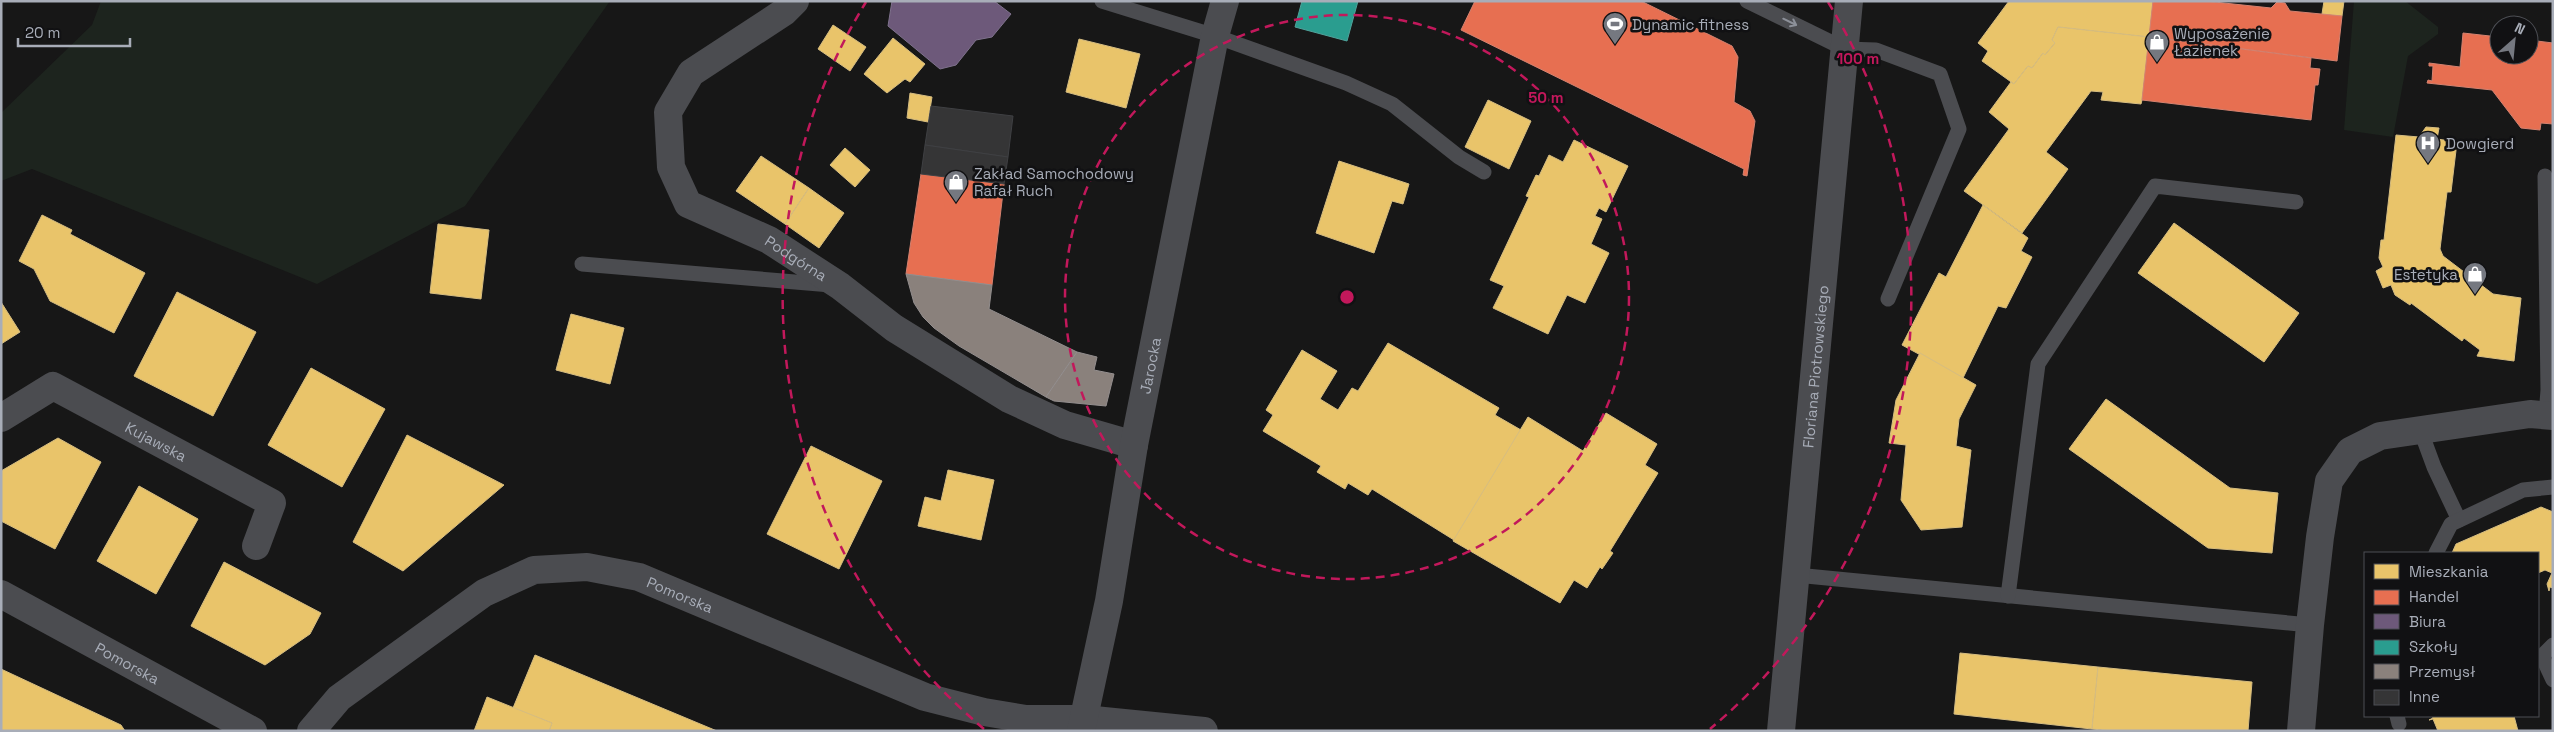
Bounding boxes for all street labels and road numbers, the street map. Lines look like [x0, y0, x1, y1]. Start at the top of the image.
street label: Podgórna [762, 231, 831, 285]
street label: Floriana Piotrowskiego [1798, 284, 1832, 449]
street label: Jarocka [1135, 335, 1165, 396]
street label: Kujawska [122, 417, 190, 465]
street label: Pomorska [644, 572, 717, 617]
street label: Pomorska [92, 638, 163, 688]

